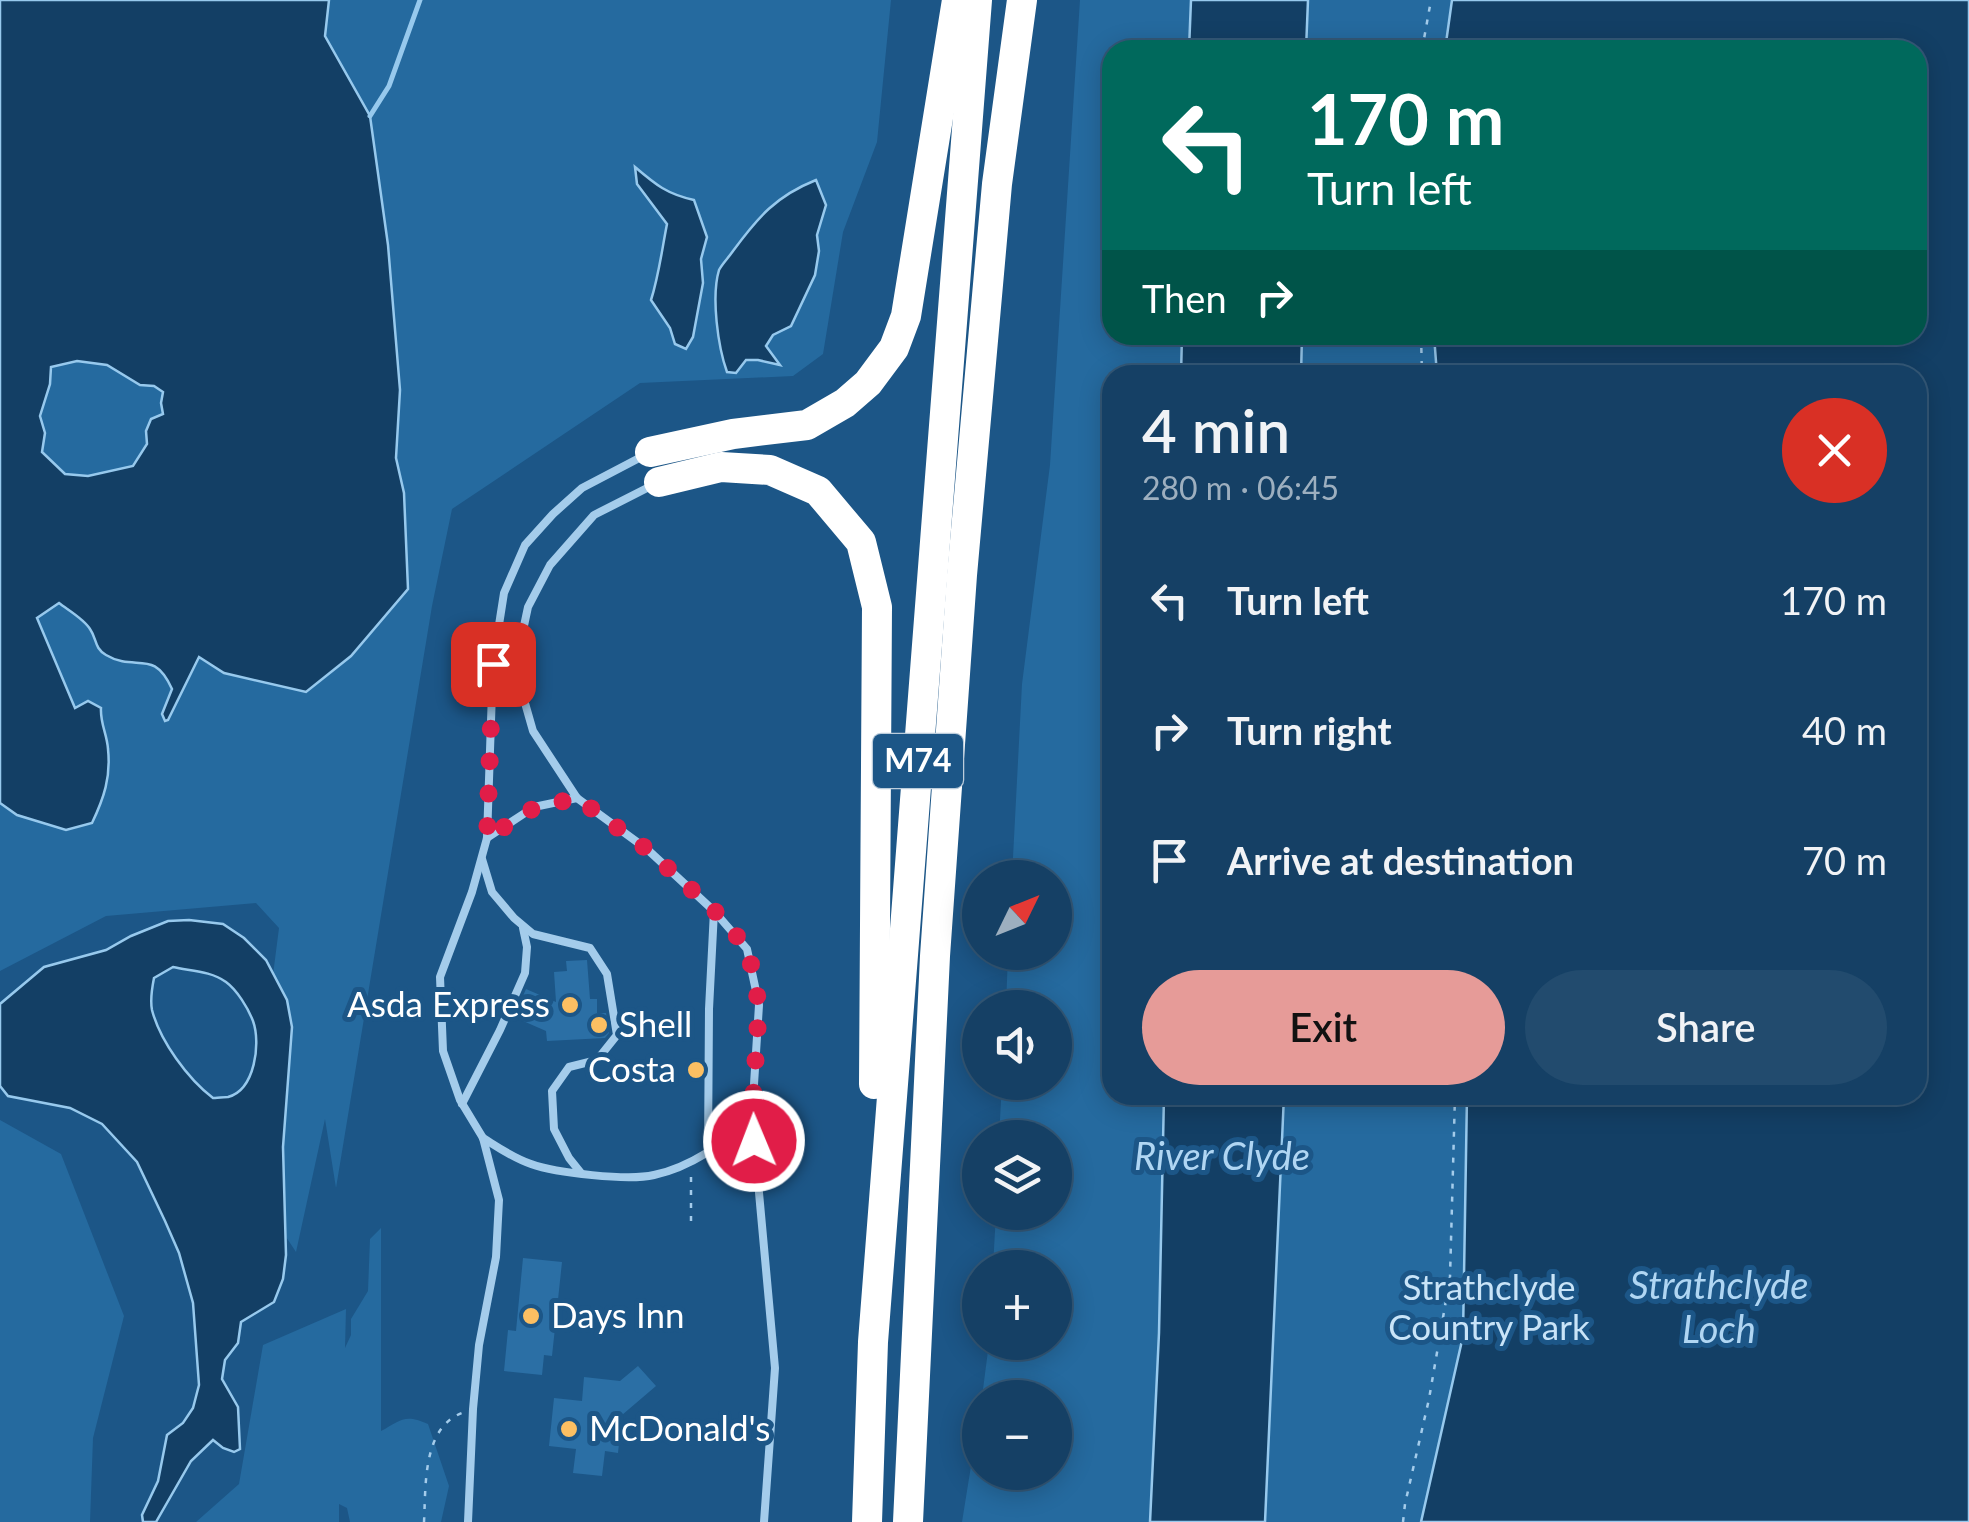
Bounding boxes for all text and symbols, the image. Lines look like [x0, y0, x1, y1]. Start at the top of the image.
text: 170 m [1307, 76, 1504, 160]
icon: left [1142, 80, 1272, 210]
text: Turn left [1307, 161, 1472, 215]
icon: right [1247, 270, 1302, 325]
text: Then [1142, 275, 1227, 321]
text: 4 min [1142, 394, 1290, 466]
button: close [1782, 398, 1887, 503]
text: 280 m · 06:45 [1142, 468, 1339, 507]
icon: left [1142, 573, 1197, 628]
text: Turn left [1227, 577, 1369, 623]
text: 170 m [1780, 577, 1887, 623]
pin [451, 622, 536, 707]
icon: arrive [466, 637, 521, 692]
icon: right [1142, 703, 1197, 758]
text: Turn right [1227, 707, 1392, 753]
text: 40 m [1802, 707, 1887, 753]
road number: M74 [873, 734, 963, 788]
icon: arrive [1142, 833, 1197, 888]
text: Arrive at destination [1227, 837, 1574, 883]
text: 70 m [1802, 837, 1887, 883]
north arrow [962, 860, 1072, 970]
map controls [962, 860, 1072, 1490]
button: Exit [1142, 970, 1505, 1085]
button: Share [1525, 970, 1887, 1085]
place label: Asda Express [347, 982, 550, 1024]
button: sound [962, 990, 1072, 1100]
marker: Asda Express [559, 994, 581, 1016]
place label: Shell [619, 1002, 692, 1044]
marker: Shell [588, 1014, 610, 1036]
place label: Costa [588, 1047, 676, 1089]
marker: Costa [685, 1059, 707, 1081]
position arrow [702, 1089, 806, 1193]
button: layers [962, 1120, 1072, 1230]
water label: River Clyde [1134, 1132, 1310, 1178]
button: + [962, 1250, 1072, 1360]
water label: Strathclyde Loch [1630, 1261, 1808, 1351]
park label: Strathclyde Country Park [1388, 1265, 1590, 1347]
place label: Days Inn [551, 1293, 685, 1335]
marker: Days Inn [520, 1305, 542, 1327]
button: − [962, 1380, 1072, 1490]
place label: McDonald's [589, 1406, 770, 1448]
marker: McDonald's [558, 1418, 580, 1440]

